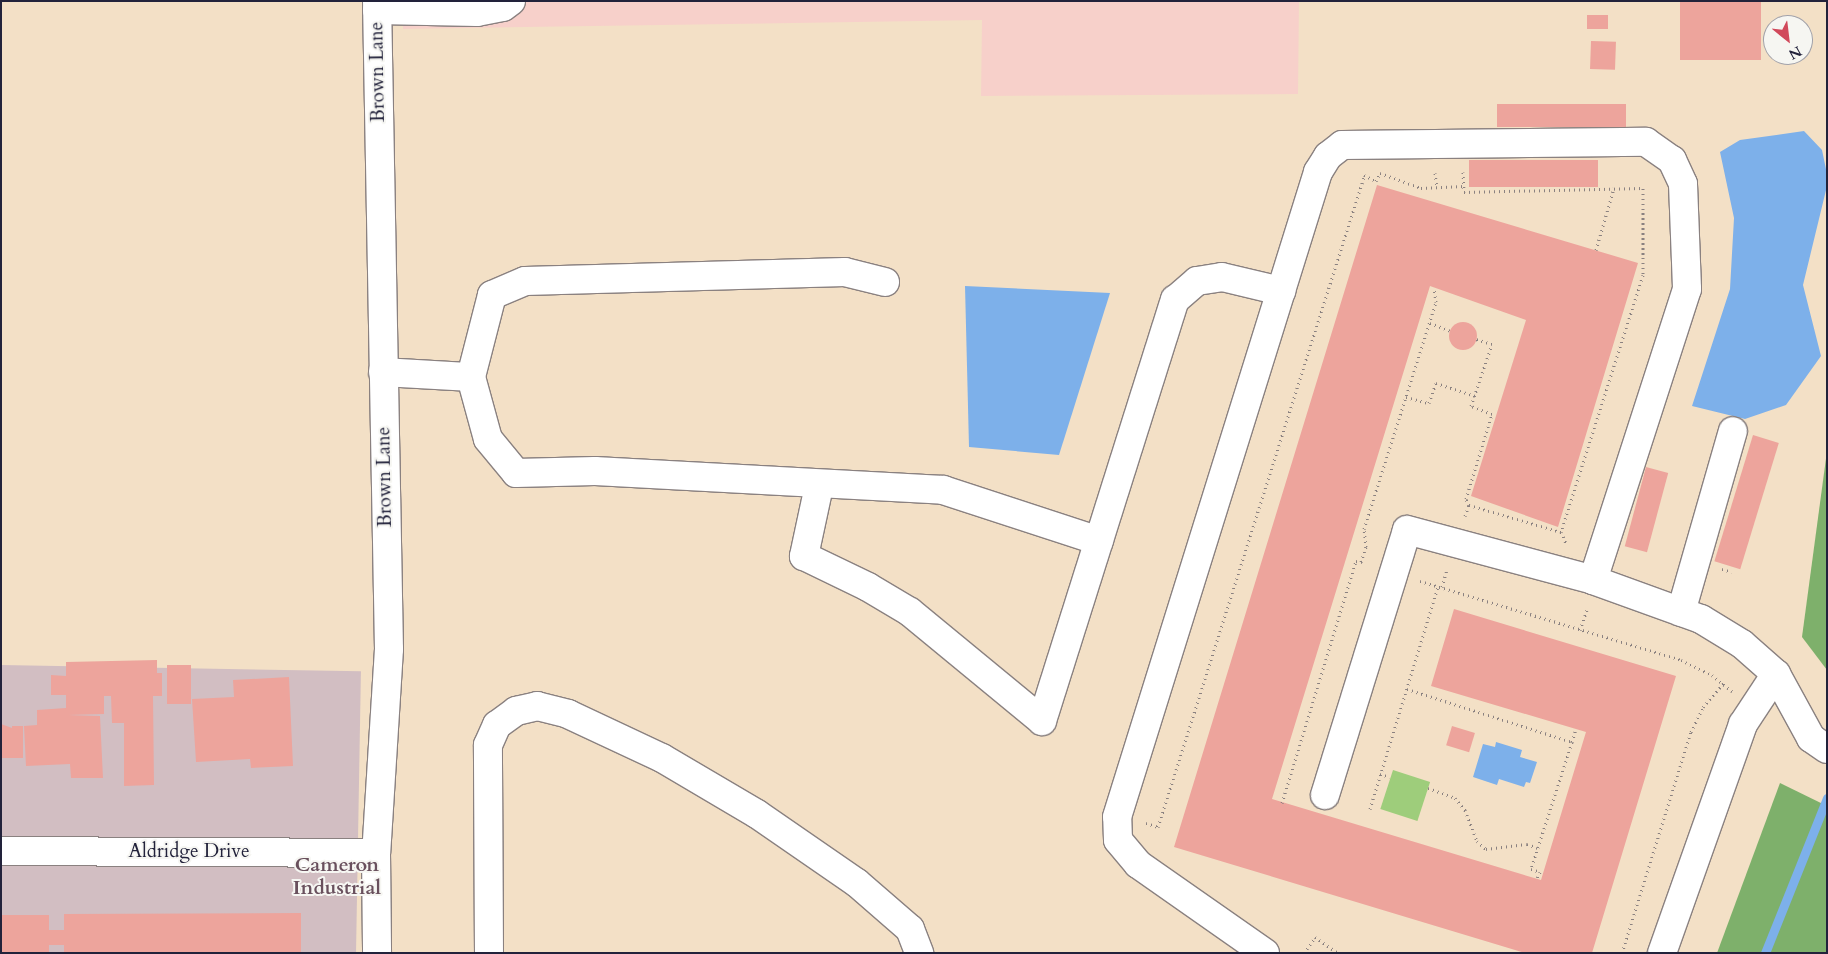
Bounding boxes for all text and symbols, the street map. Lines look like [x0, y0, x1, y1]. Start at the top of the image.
north arrow [1763, 15, 1813, 65]
street label: Brown Lane [366, 22, 390, 122]
text: N [1785, 41, 1805, 64]
street label: Brown Lane [373, 427, 397, 527]
street label: Aldridge Drive [128, 841, 250, 863]
district label: Cameron Industrial [293, 853, 381, 900]

